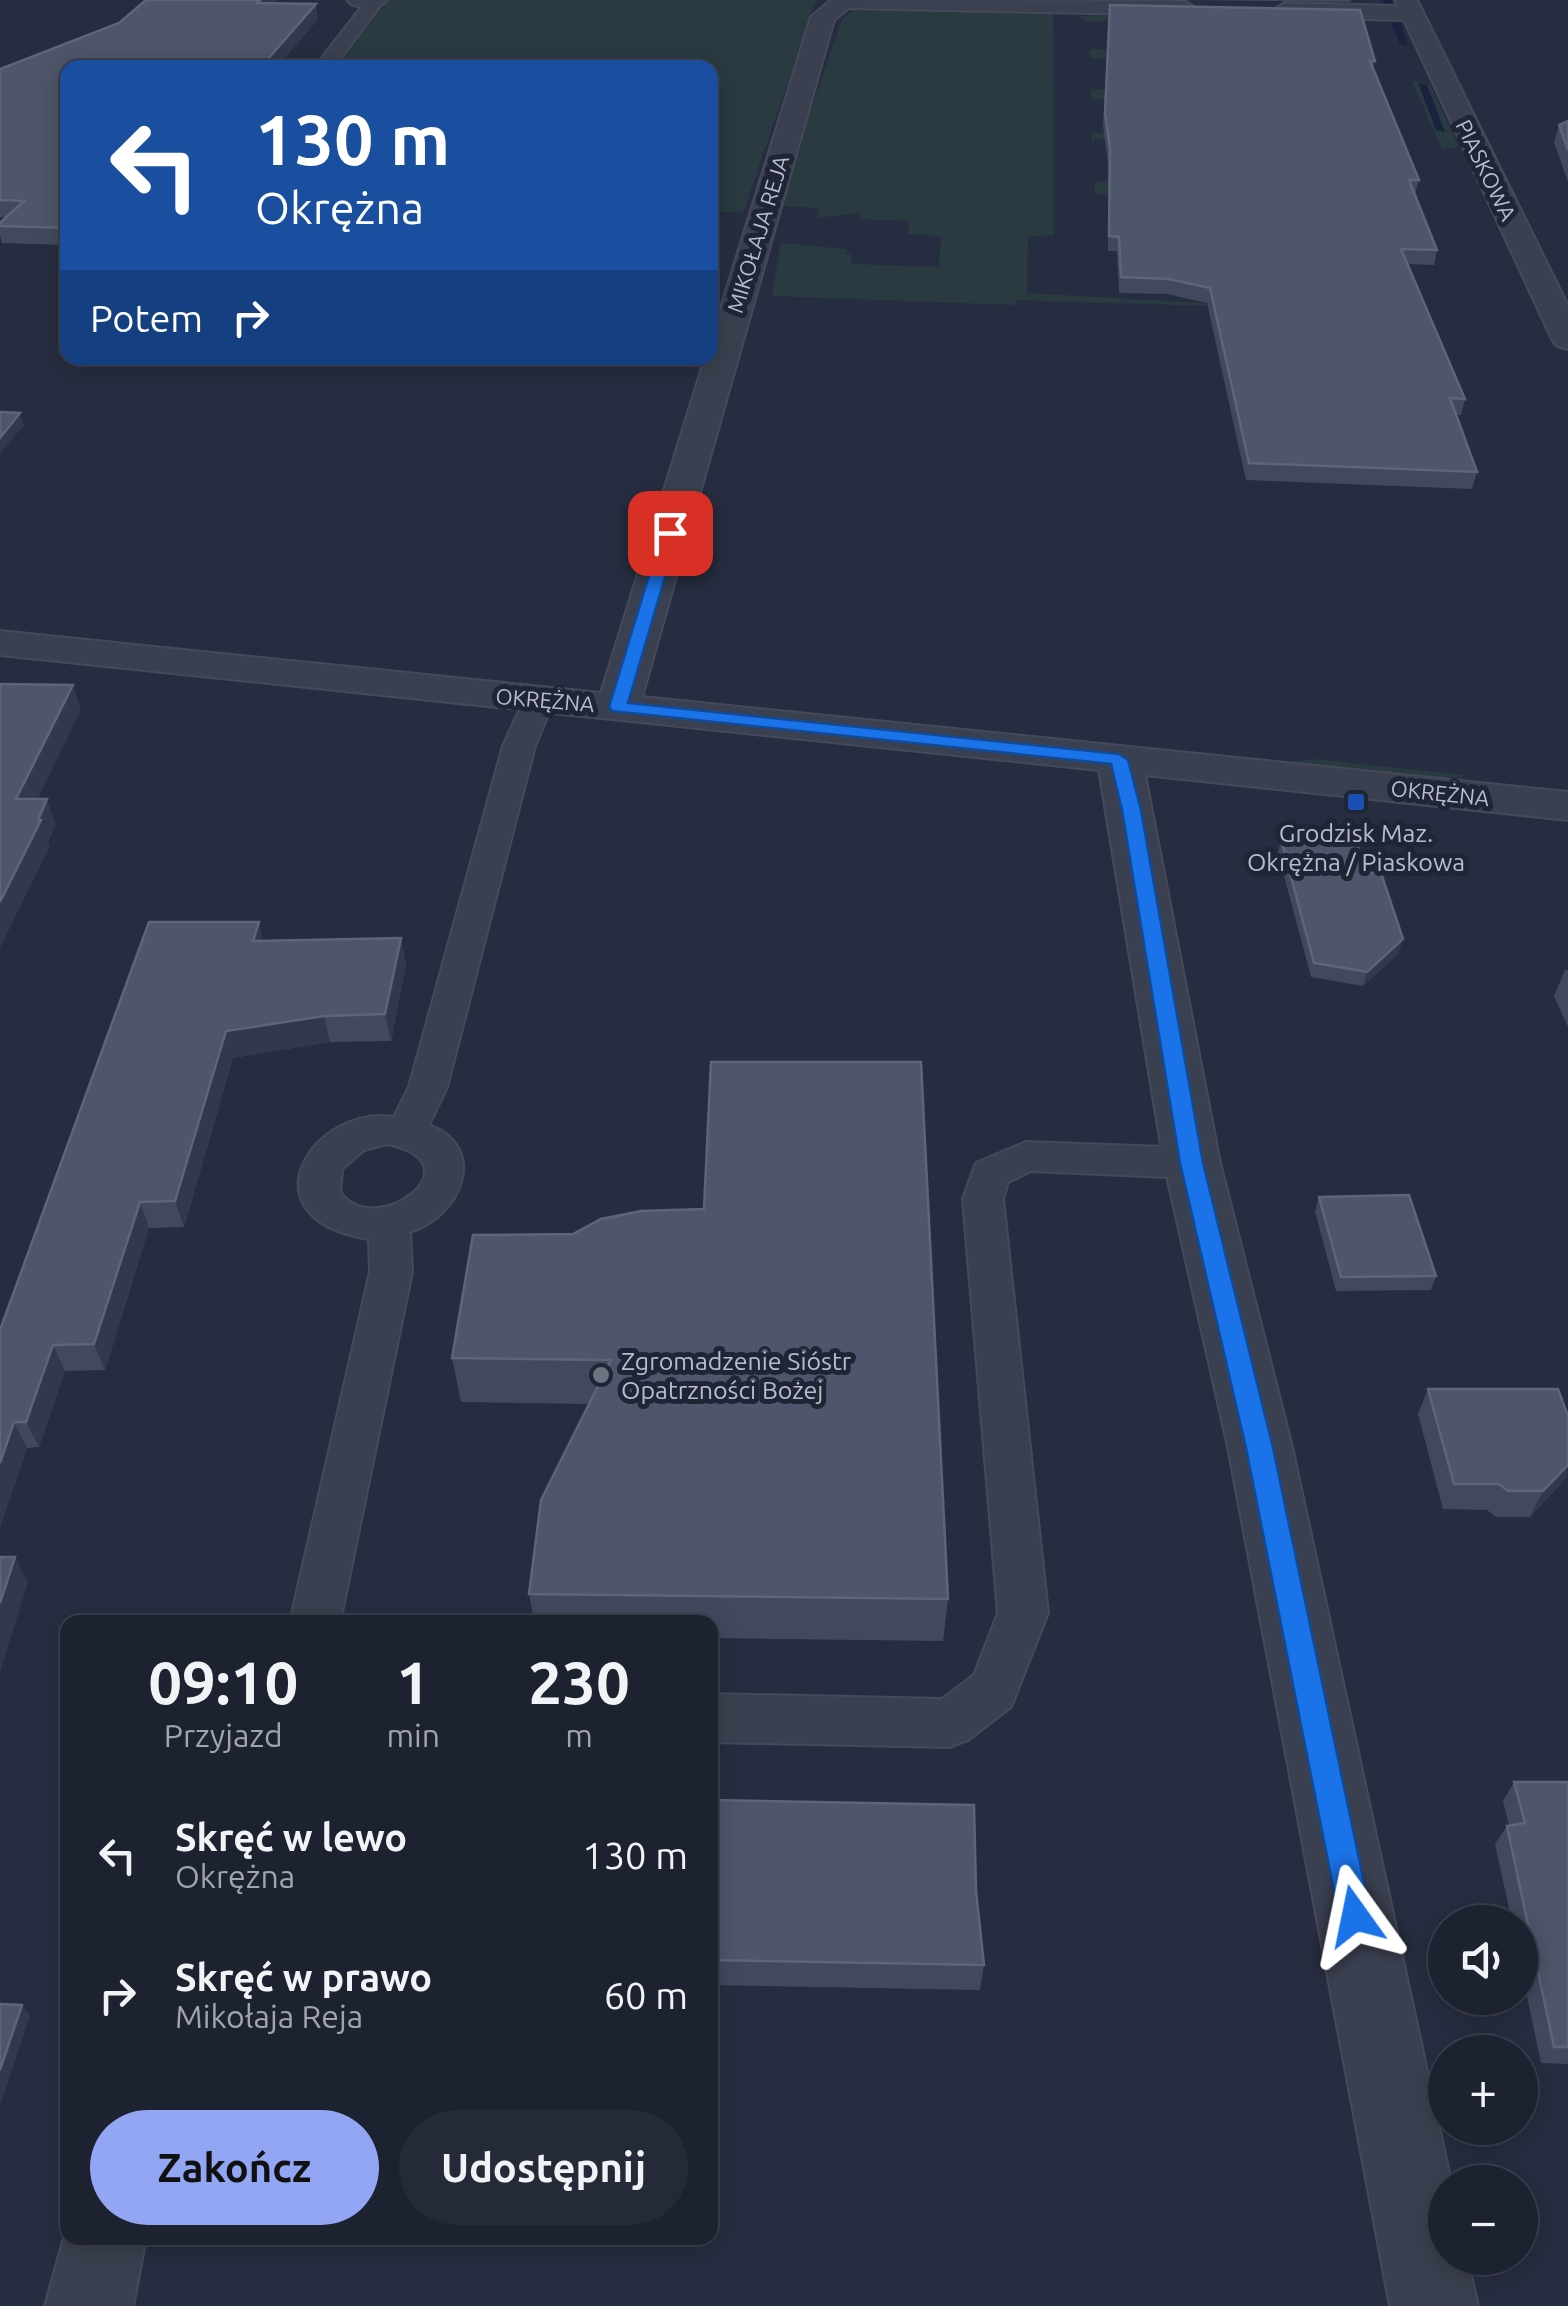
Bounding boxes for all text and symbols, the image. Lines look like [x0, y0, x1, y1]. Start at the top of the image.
icon: left [90, 100, 220, 230]
text: 130 m [255, 100, 450, 178]
street label: PIASKOWA [1451, 115, 1522, 225]
street label: MIKOŁAJA REJA [722, 151, 794, 316]
text: Okrężna [255, 182, 424, 233]
icon: right [223, 290, 278, 345]
text: Potem [90, 297, 203, 339]
pin [628, 491, 713, 576]
icon: arrive [643, 506, 698, 561]
street label: OKRĘŻNA [495, 683, 596, 716]
street label: OKRĘŻNA [1390, 775, 1491, 810]
marker: Grodzisk Maz. Okrężna / Piaskowa [1345, 791, 1367, 813]
place label: Grodzisk Maz. Okrężna / Piaskowa [1247, 819, 1465, 876]
place label: Zgromadzenie Sióstr Opatrzności Bożej [621, 1347, 852, 1404]
marker: Zgromadzenie Sióstr Opatrzności Bożej [590, 1364, 612, 1386]
text: 09:10 [148, 1648, 298, 1715]
text: 1 [396, 1648, 430, 1715]
text: 230 [528, 1648, 630, 1715]
text: Przyjazd [164, 1717, 283, 1753]
text: min [386, 1717, 440, 1753]
text: m [565, 1717, 593, 1753]
text: Skręć w lewo [175, 1816, 407, 1858]
icon: left [90, 1828, 145, 1883]
text: 130 m [582, 1834, 688, 1876]
text: Okrężna [175, 1858, 295, 1894]
position arrow [1303, 1864, 1407, 1968]
map controls [1428, 1905, 1538, 2275]
button: sound [1428, 1905, 1538, 2015]
text: Skręć w prawo [175, 1956, 432, 1998]
icon: right [90, 1968, 145, 2023]
text: 60 m [604, 1974, 688, 2016]
text: Mikołaja Reja [175, 1998, 363, 2034]
button: + [1428, 2035, 1538, 2145]
button: Zakończ [90, 2110, 379, 2225]
button: Udostępnij [399, 2110, 688, 2225]
button: − [1428, 2165, 1538, 2275]

